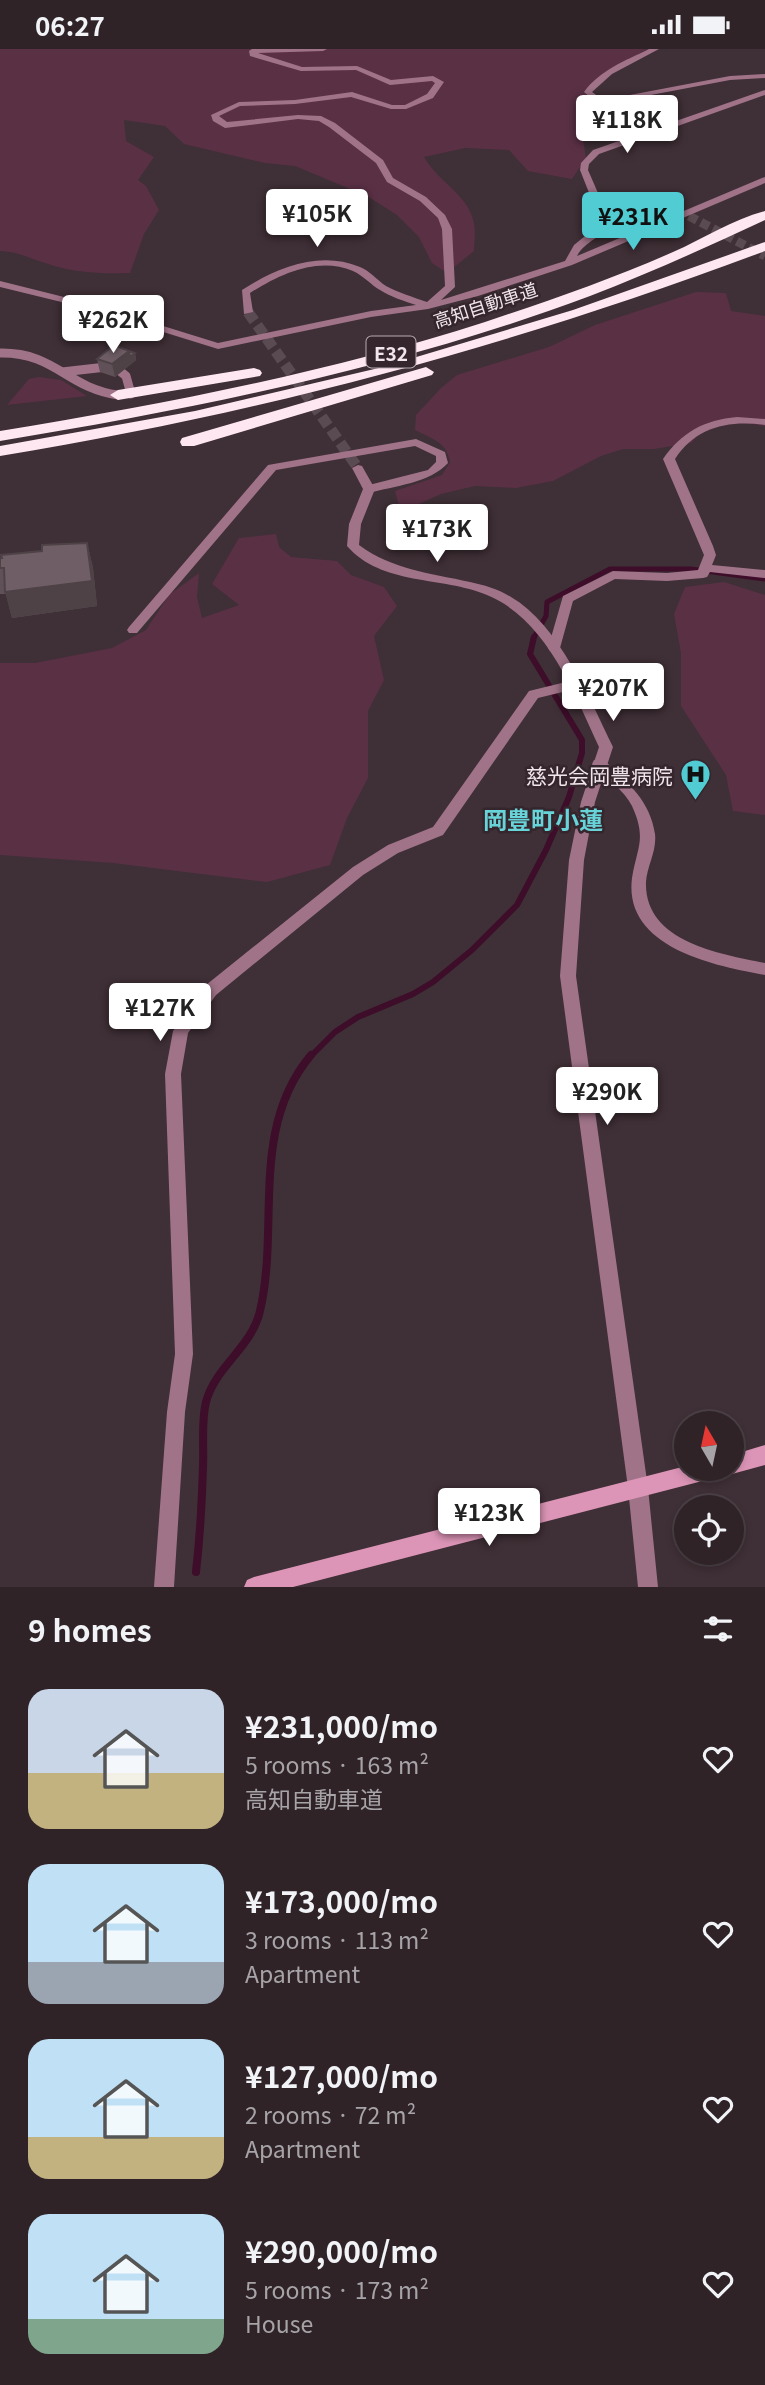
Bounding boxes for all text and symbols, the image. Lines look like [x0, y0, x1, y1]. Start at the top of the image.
text: 06:27 [35, 6, 105, 43]
pin: ¥118K [578, 95, 676, 155]
text: ¥118K [592, 101, 662, 135]
pin: ¥105K [268, 189, 366, 249]
pin: ¥231K [584, 193, 682, 252]
text: ¥105K [282, 195, 352, 229]
text: ¥231K [598, 198, 668, 232]
street label: 高知自動車道 [430, 275, 540, 333]
pin: ¥262K [64, 295, 162, 355]
text: ¥262K [78, 301, 148, 335]
road number: E32 [366, 337, 416, 367]
pin: ¥173K [388, 505, 486, 564]
text: ¥173K [402, 510, 472, 544]
pin: ¥207K [564, 663, 662, 723]
text: ¥207K [578, 669, 648, 703]
hospital icon: 慈光会岡豊病院 [679, 758, 713, 802]
place label: 慈光会岡豊病院 [526, 760, 673, 790]
district label: 岡豊町小蓮 [483, 801, 603, 836]
pin: ¥127K [111, 983, 209, 1043]
text: ¥127K [125, 989, 195, 1023]
pin: ¥290K [558, 1067, 656, 1127]
text: ¥290K [572, 1073, 642, 1107]
north arrow [674, 1411, 744, 1481]
map controls [674, 1411, 744, 1565]
pin: ¥123K [440, 1489, 538, 1548]
text: ¥123K [454, 1494, 524, 1528]
button: locate [674, 1495, 744, 1565]
text: 9 homes [28, 1607, 152, 1651]
icon: filters [699, 1610, 737, 1648]
text: ¥231,000/mo [245, 1703, 438, 1747]
icon: home [84, 1717, 168, 1801]
icon: heart [699, 1740, 737, 1778]
text: 5 rooms · 163 m² [245, 1747, 429, 1781]
text: 高知自動車道 [245, 1781, 383, 1815]
text: ¥173,000/mo [245, 1878, 438, 1922]
icon: home [84, 1892, 168, 1976]
icon: heart [699, 1915, 737, 1953]
text: 3 rooms · 113 m² [245, 1922, 429, 1956]
text: Apartment [245, 1956, 360, 1990]
text: ¥127,000/mo [245, 2053, 438, 2097]
icon: home [84, 2067, 168, 2151]
icon: heart [699, 2090, 737, 2128]
text: 2 rooms · 72 m² [245, 2097, 416, 2131]
text: Apartment [245, 2131, 360, 2165]
text: ¥290,000/mo [245, 2228, 438, 2272]
icon: home [84, 2242, 168, 2326]
icon: heart [699, 2265, 737, 2303]
text: 5 rooms · 173 m² [245, 2272, 429, 2306]
text: House [245, 2306, 313, 2340]

